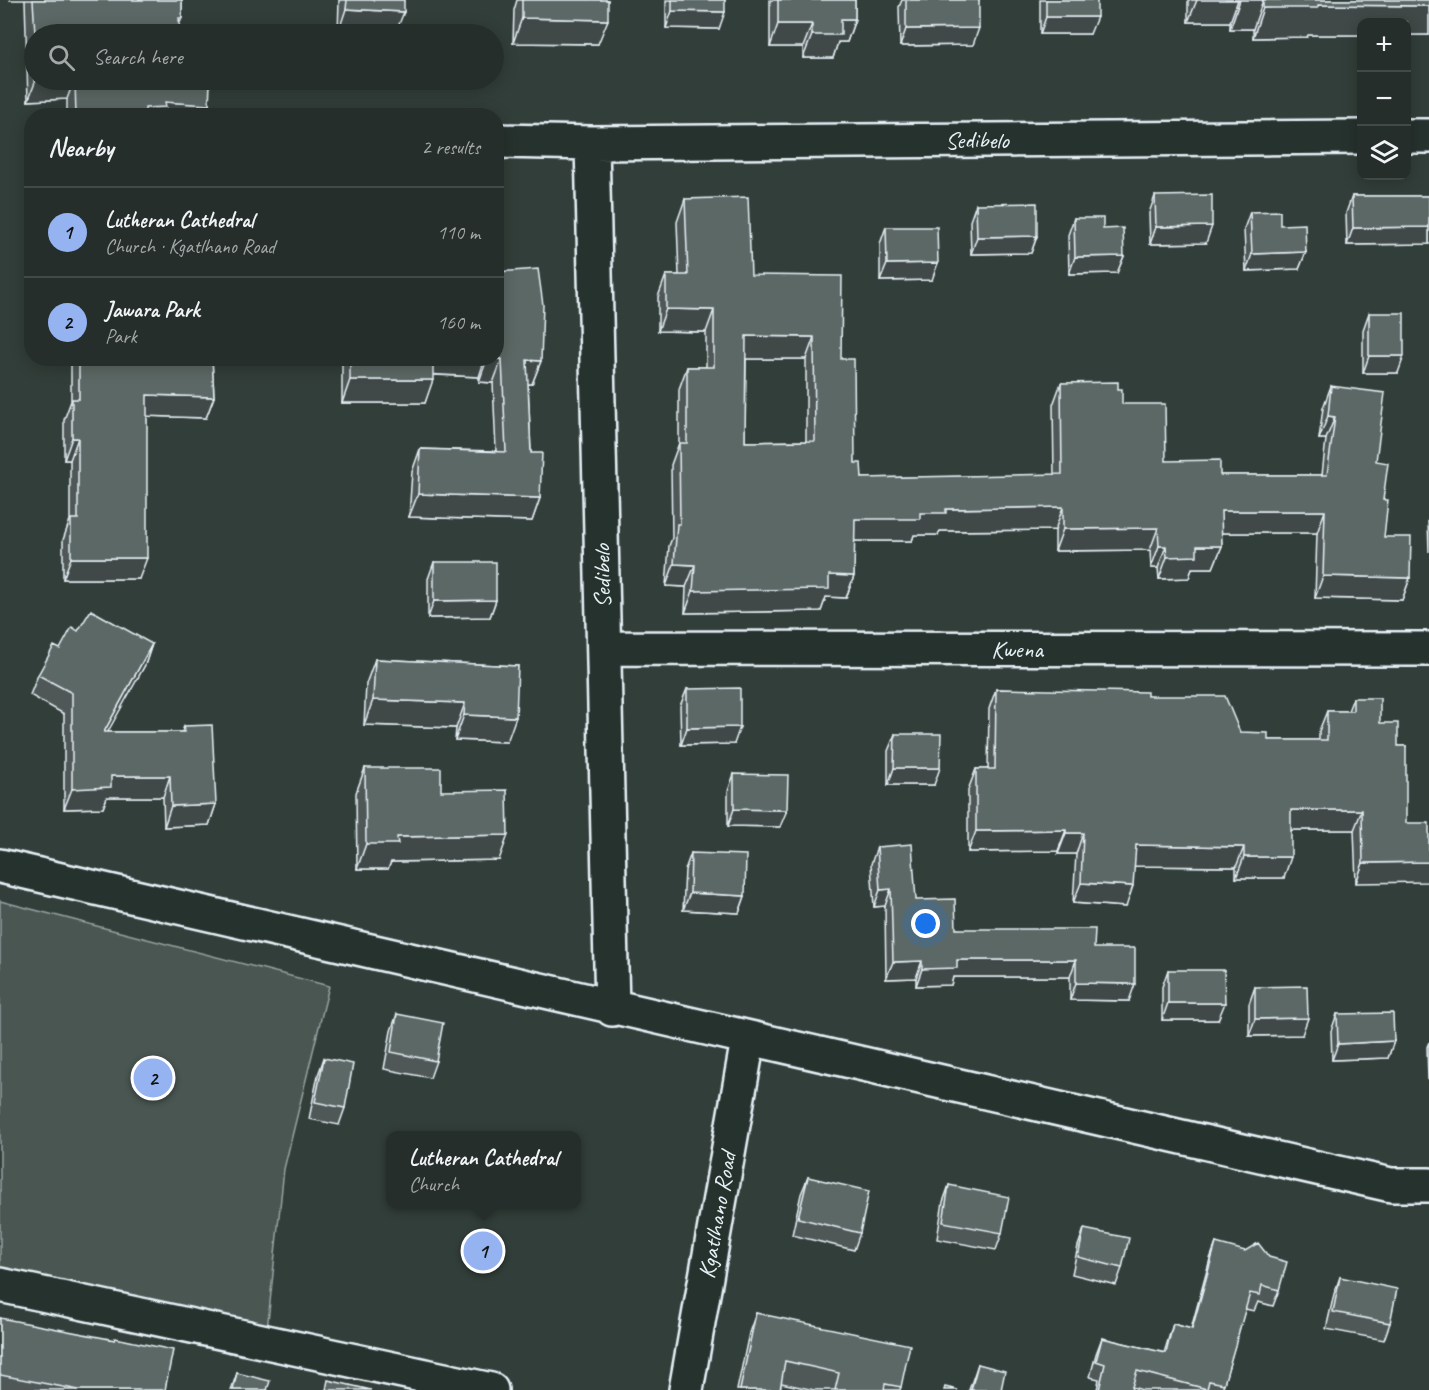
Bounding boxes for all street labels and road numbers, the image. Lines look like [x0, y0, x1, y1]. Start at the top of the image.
street label: Sedibelo [945, 125, 1010, 155]
street label: Sedibelo [586, 542, 618, 608]
street label: Kwena [991, 634, 1044, 664]
street label: Kgatlhano Road [691, 1146, 744, 1281]

